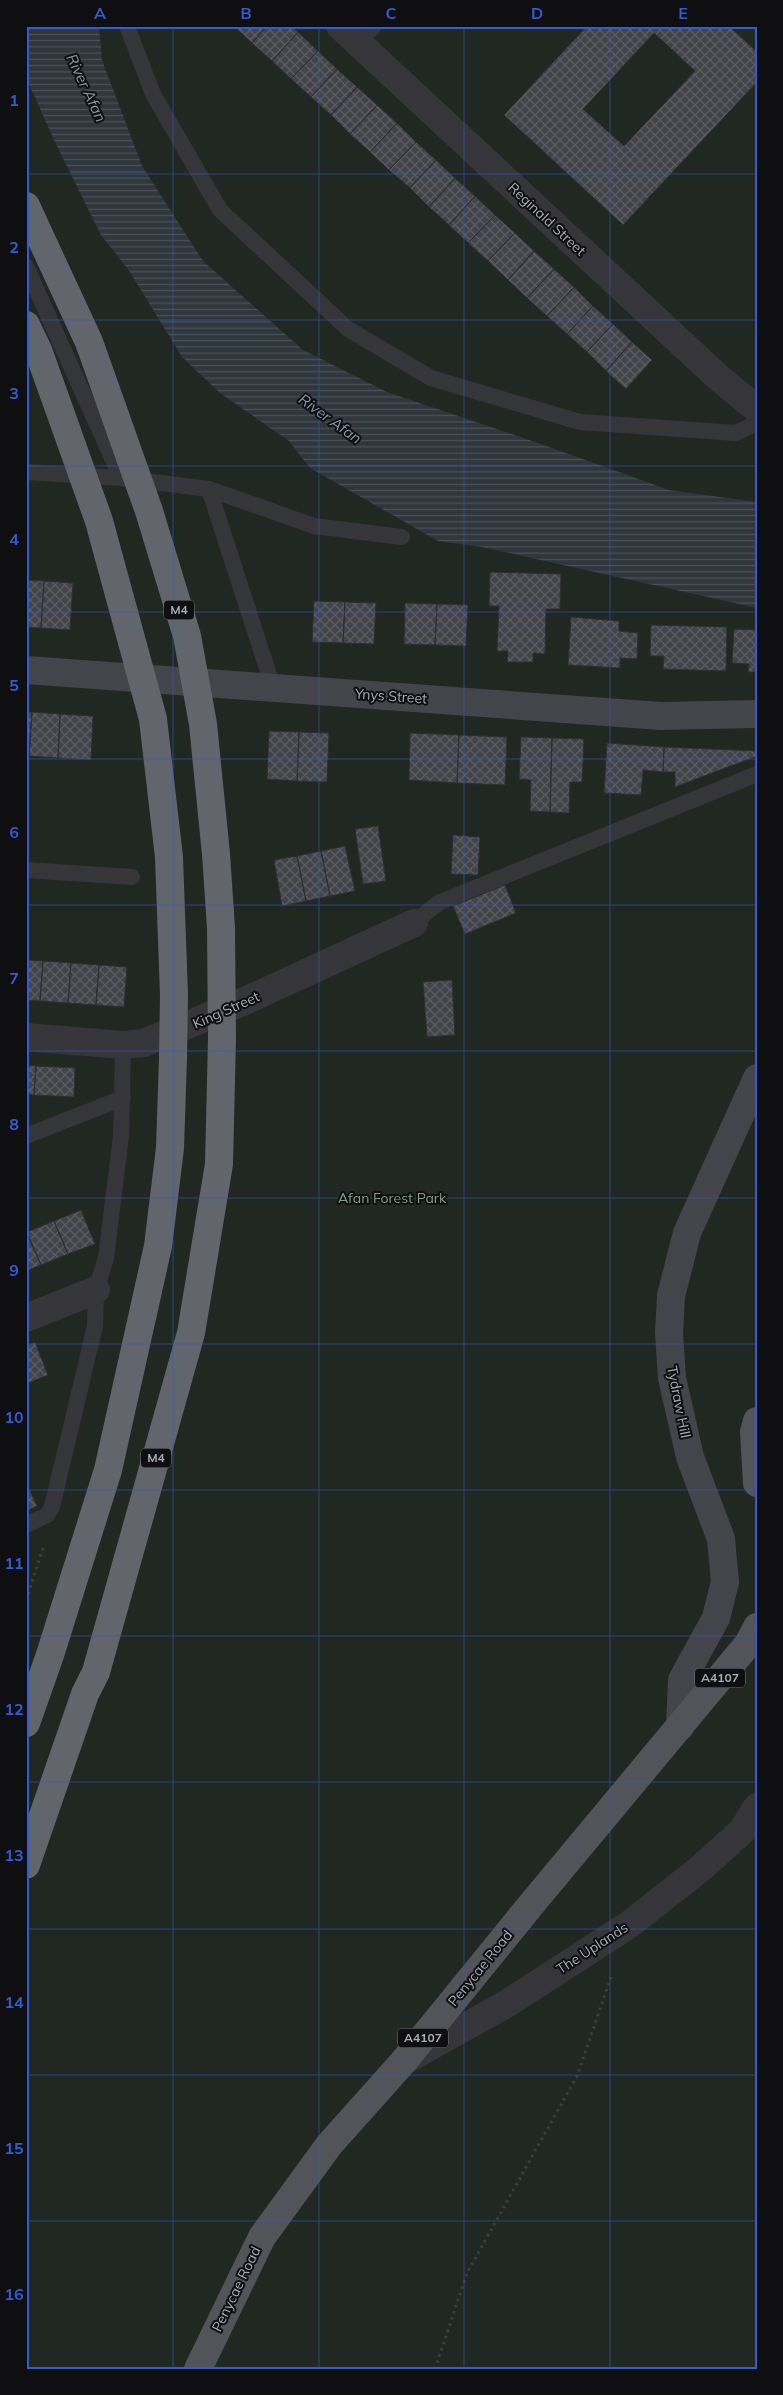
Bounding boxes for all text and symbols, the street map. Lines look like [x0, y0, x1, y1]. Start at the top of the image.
text: A [94, 3, 106, 23]
text: B [240, 3, 252, 23]
text: C [386, 3, 397, 23]
text: D [531, 3, 543, 23]
text: E [678, 3, 688, 23]
water label: River Afan [62, 51, 111, 125]
text: 1 [9, 90, 19, 110]
street label: Reginald Street [504, 178, 590, 260]
text: 2 [9, 237, 19, 257]
text: 3 [9, 383, 19, 403]
water label: River Afan [295, 389, 366, 448]
text: 4 [9, 529, 19, 549]
road number: M4 [164, 600, 194, 620]
text: 5 [9, 675, 19, 695]
street label: Ynys Street [353, 684, 428, 708]
text: 6 [9, 822, 19, 842]
text: 7 [9, 968, 19, 988]
street label: King Street [190, 987, 262, 1033]
text: 8 [9, 1114, 19, 1134]
park label: Afan Forest Park [338, 1189, 447, 1207]
text: 9 [9, 1260, 19, 1280]
street label: Tydraw Hill [663, 1364, 695, 1440]
text: 10 [4, 1407, 24, 1427]
road number: M4 [141, 1449, 171, 1468]
text: 11 [4, 1553, 24, 1573]
road number: A4107 [695, 1669, 745, 1688]
text: 12 [4, 1699, 24, 1719]
text: 13 [4, 1845, 24, 1865]
street label: The Uplands [553, 1918, 631, 1978]
street label: Penycae Road [444, 1926, 516, 2010]
text: 14 [4, 1992, 24, 2012]
road number: A4107 [398, 2029, 448, 2048]
text: 15 [4, 2138, 24, 2158]
street label: Penycae Road [208, 2243, 264, 2335]
text: 16 [4, 2284, 24, 2304]

